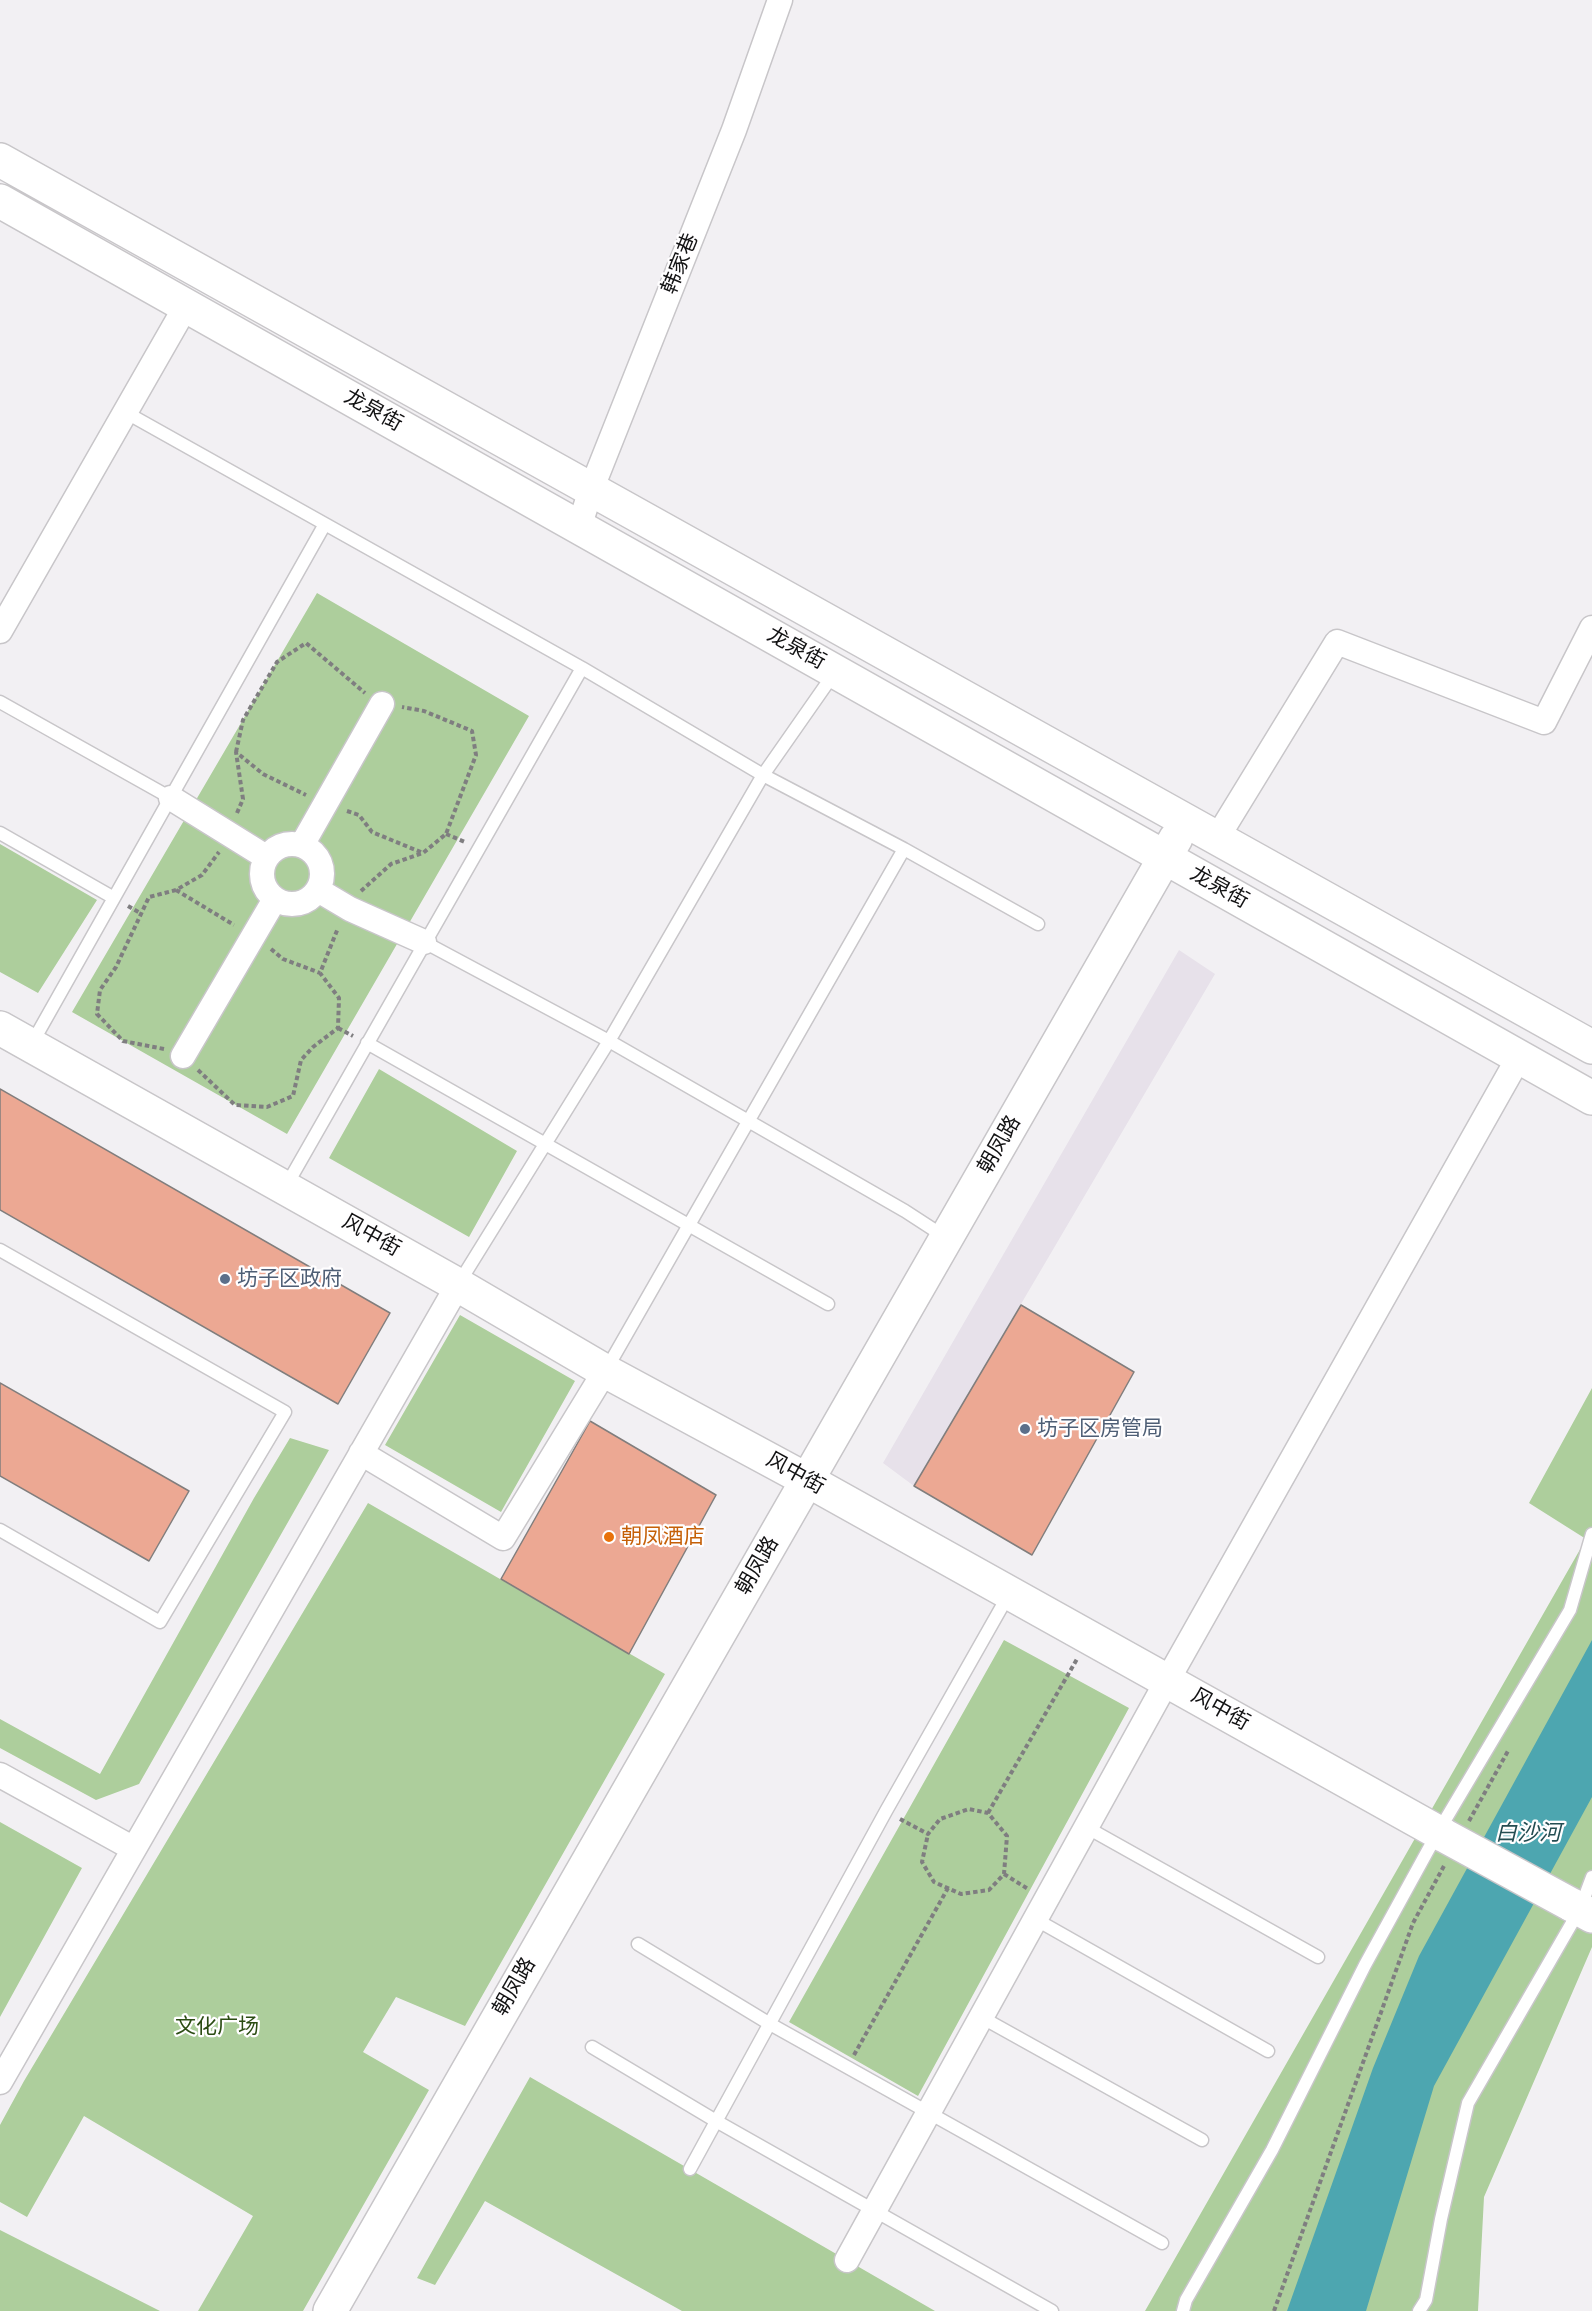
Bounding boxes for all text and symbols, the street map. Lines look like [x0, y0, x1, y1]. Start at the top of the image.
street label: 韩家巷 [658, 230, 704, 298]
street label: 龙泉街 [339, 385, 407, 437]
street label: 龙泉街 [762, 623, 830, 675]
street label: 龙泉街 [1185, 862, 1253, 914]
street label: 朝凤路 [973, 1111, 1027, 1179]
street label: 风中街 [337, 1210, 405, 1262]
place label: 坊子区政府 [237, 1266, 342, 1292]
marker: 坊子区政府 [218, 1272, 232, 1286]
place label: 坊子区房管局 [1037, 1416, 1163, 1442]
marker: 坊子区房管局 [1018, 1422, 1032, 1436]
street label: 风中街 [761, 1448, 829, 1500]
place label: 朝凤酒店 [621, 1524, 705, 1550]
marker: 朝凤酒店 [602, 1530, 616, 1544]
street label: 朝凤路 [731, 1532, 785, 1600]
street label: 风中街 [1186, 1684, 1254, 1736]
water label: 白沙河 [1495, 1821, 1561, 1847]
street label: 朝凤路 [488, 1953, 542, 2021]
park label: 文化广场 [175, 2014, 259, 2040]

